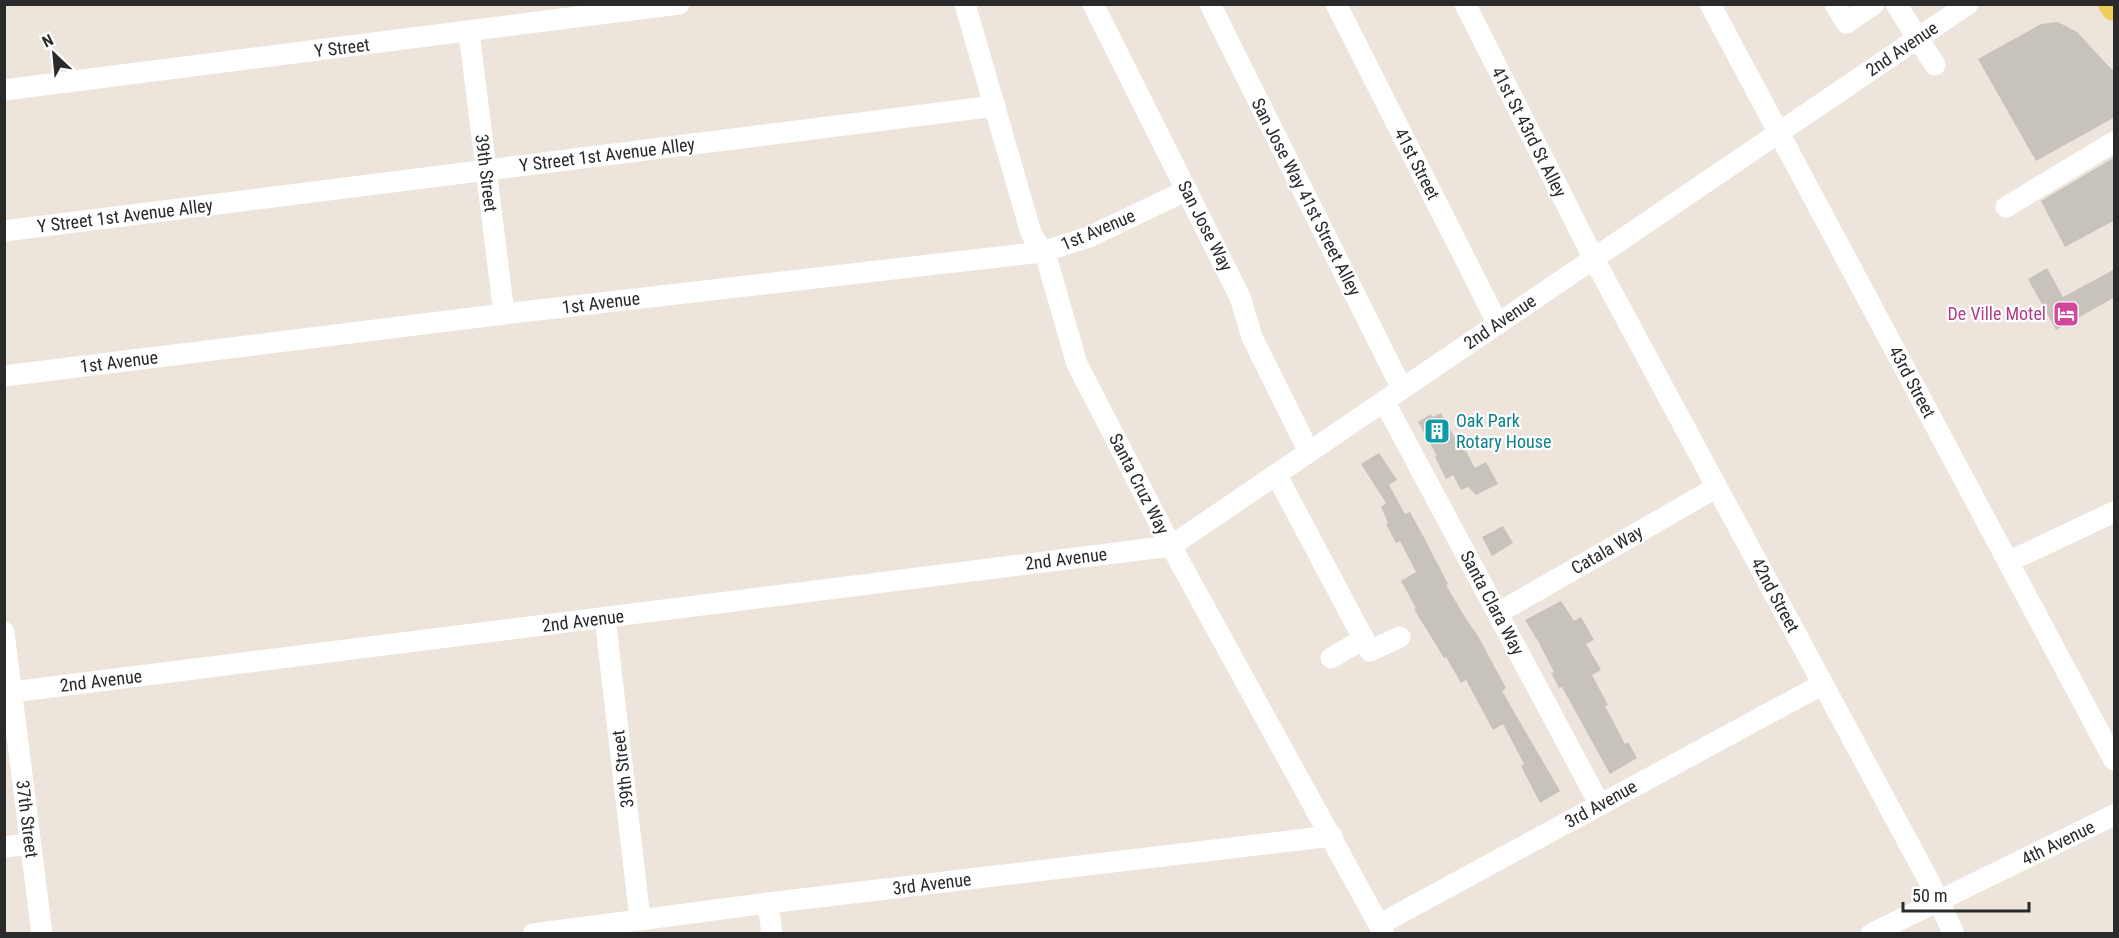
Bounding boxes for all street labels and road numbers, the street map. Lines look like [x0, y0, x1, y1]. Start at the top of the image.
street label: 2nd Avenue [1862, 17, 1942, 80]
street label: Y Street [313, 34, 371, 61]
street label: 41st St 43rd St Alley [1487, 63, 1572, 201]
street label: San Jose Way 41st Street Alley [1247, 94, 1366, 300]
street label: 41st Street [1390, 124, 1444, 203]
street label: 39th Street [471, 133, 502, 213]
street label: Y Street 1st Avenue Alley [518, 133, 696, 176]
street label: San Jose Way [1174, 177, 1237, 275]
street label: Y Street 1st Avenue Alley [36, 194, 214, 237]
street label: 1st Avenue [1058, 205, 1138, 255]
street label: 1st Avenue [561, 287, 641, 318]
street label: 2nd Avenue [1460, 290, 1540, 353]
street label: 43rd Street [1885, 342, 1940, 421]
street label: 1st Avenue [79, 346, 159, 377]
street label: Santa Cruz Way [1105, 430, 1174, 538]
street label: Catala Way [1567, 520, 1647, 578]
street label: 2nd Avenue [1024, 543, 1108, 574]
street label: Santa Clara Way [1456, 547, 1529, 659]
street label: 42nd Street [1747, 554, 1804, 636]
street label: 2nd Avenue [541, 605, 625, 636]
street label: 2nd Avenue [59, 665, 143, 696]
street label: 39th Street [607, 729, 638, 809]
street label: 3rd Avenue [1561, 775, 1640, 832]
street label: 37th Street [12, 779, 43, 859]
street label: 4th Avenue [2018, 816, 2098, 869]
street label: 3rd Avenue [891, 868, 972, 899]

